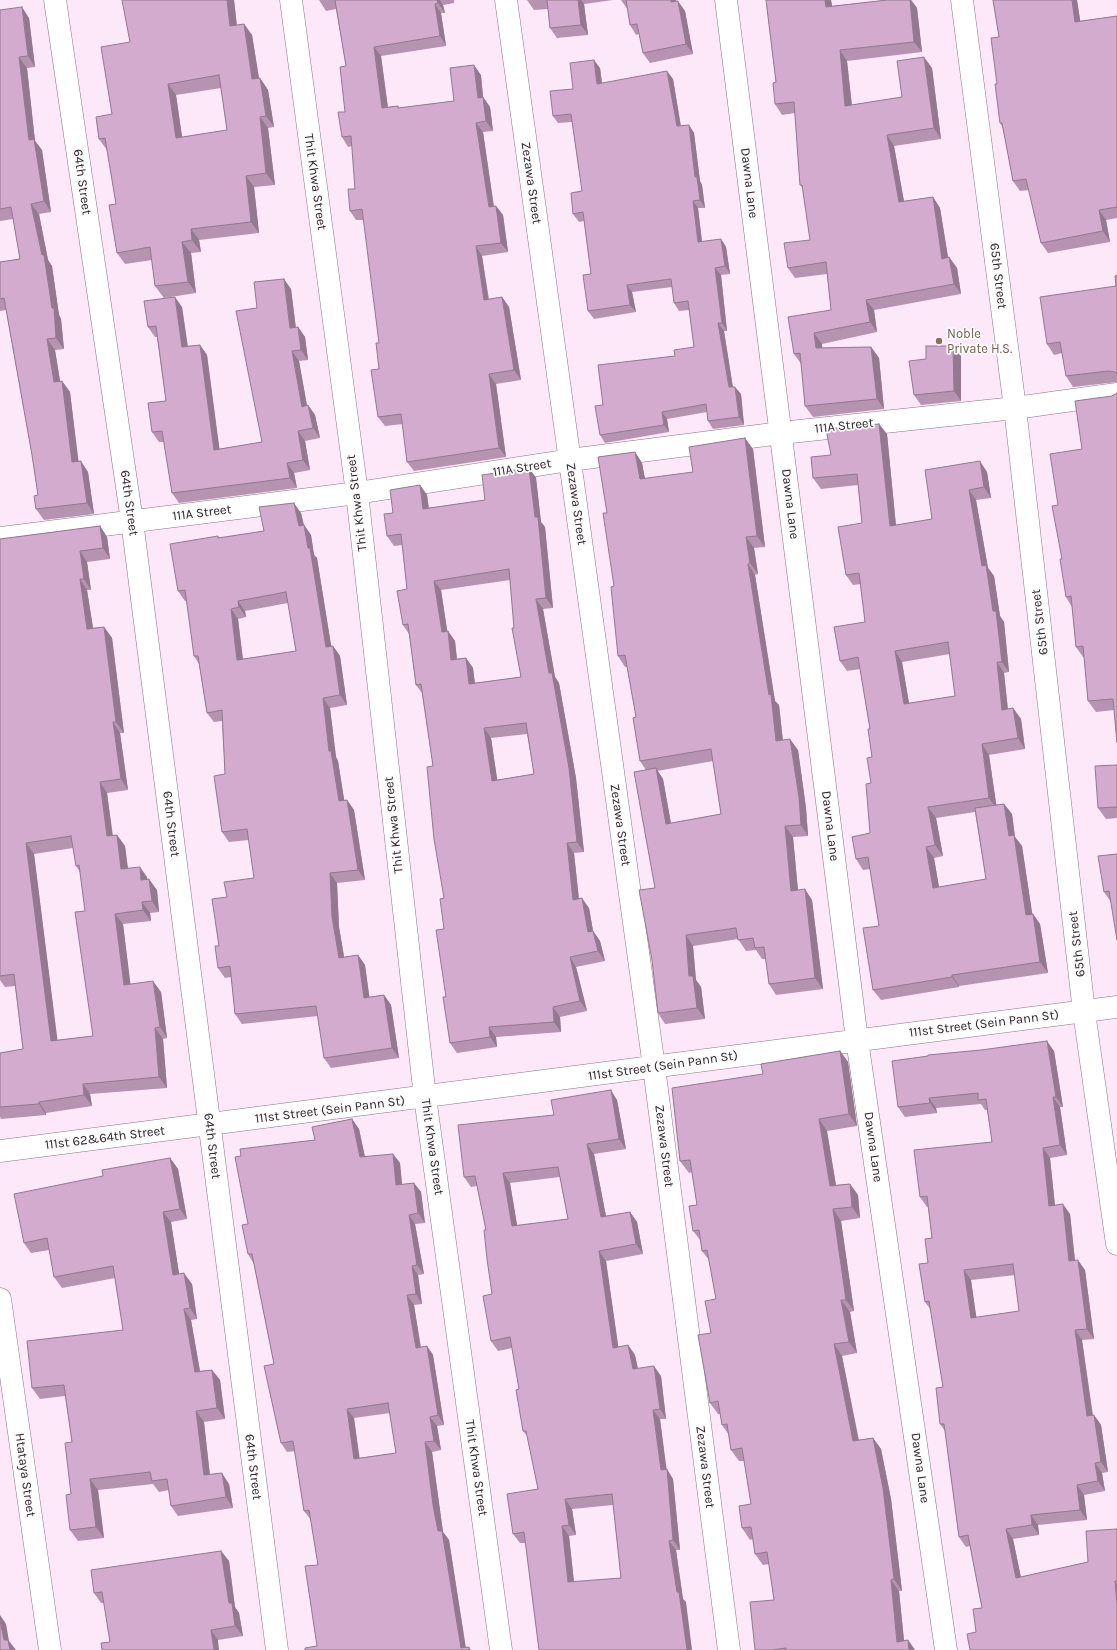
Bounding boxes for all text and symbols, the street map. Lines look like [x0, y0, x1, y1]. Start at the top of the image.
street label: Thit Khwa Street [301, 133, 329, 231]
street label: Zezawa Street [517, 141, 545, 225]
street label: Dawna Lane [737, 147, 761, 219]
street label: 64th Street [70, 148, 94, 216]
street label: 65th Street [986, 242, 1010, 310]
place label: Noble Private H.S. [947, 326, 1012, 357]
marker: Noble Private H.S. [934, 336, 944, 346]
street label: 111A Street [814, 415, 874, 437]
street label: Thit Khwa Street [343, 454, 371, 552]
street label: 111A Street [492, 456, 552, 480]
street label: Zezawa Street [562, 462, 590, 546]
street label: Dawna Lane [778, 468, 802, 540]
street label: 64th Street [117, 469, 141, 537]
street label: 111A Street [172, 502, 232, 524]
street label: 65th Street [1028, 588, 1052, 656]
street label: Thit Khwa Street [381, 776, 407, 874]
street label: Zezawa Street [606, 783, 634, 867]
street label: 64th Street [159, 790, 183, 858]
street label: Dawna Lane [818, 790, 842, 862]
street label: 65th Street [1065, 910, 1089, 978]
street label: 111st Street (Sein Pann St) [908, 1007, 1060, 1041]
street label: 111st Street (Sein Pann St) [587, 1048, 739, 1084]
street label: 111st Street (Sein Pann St) [254, 1093, 406, 1127]
street label: Thit Khwa Street [418, 1098, 446, 1196]
street label: Zezawa Street [651, 1104, 677, 1188]
street label: Dawna Lane [860, 1111, 886, 1183]
street label: 64th Street [200, 1112, 224, 1180]
street label: 111st 62&64th Street [44, 1123, 166, 1153]
street label: Thit Khwa Street [462, 1419, 490, 1517]
street label: Zezawa Street [692, 1425, 718, 1509]
street label: Htataya Street [11, 1432, 39, 1518]
street label: Dawna Lane [907, 1432, 933, 1504]
street label: 64th Street [241, 1433, 265, 1501]

